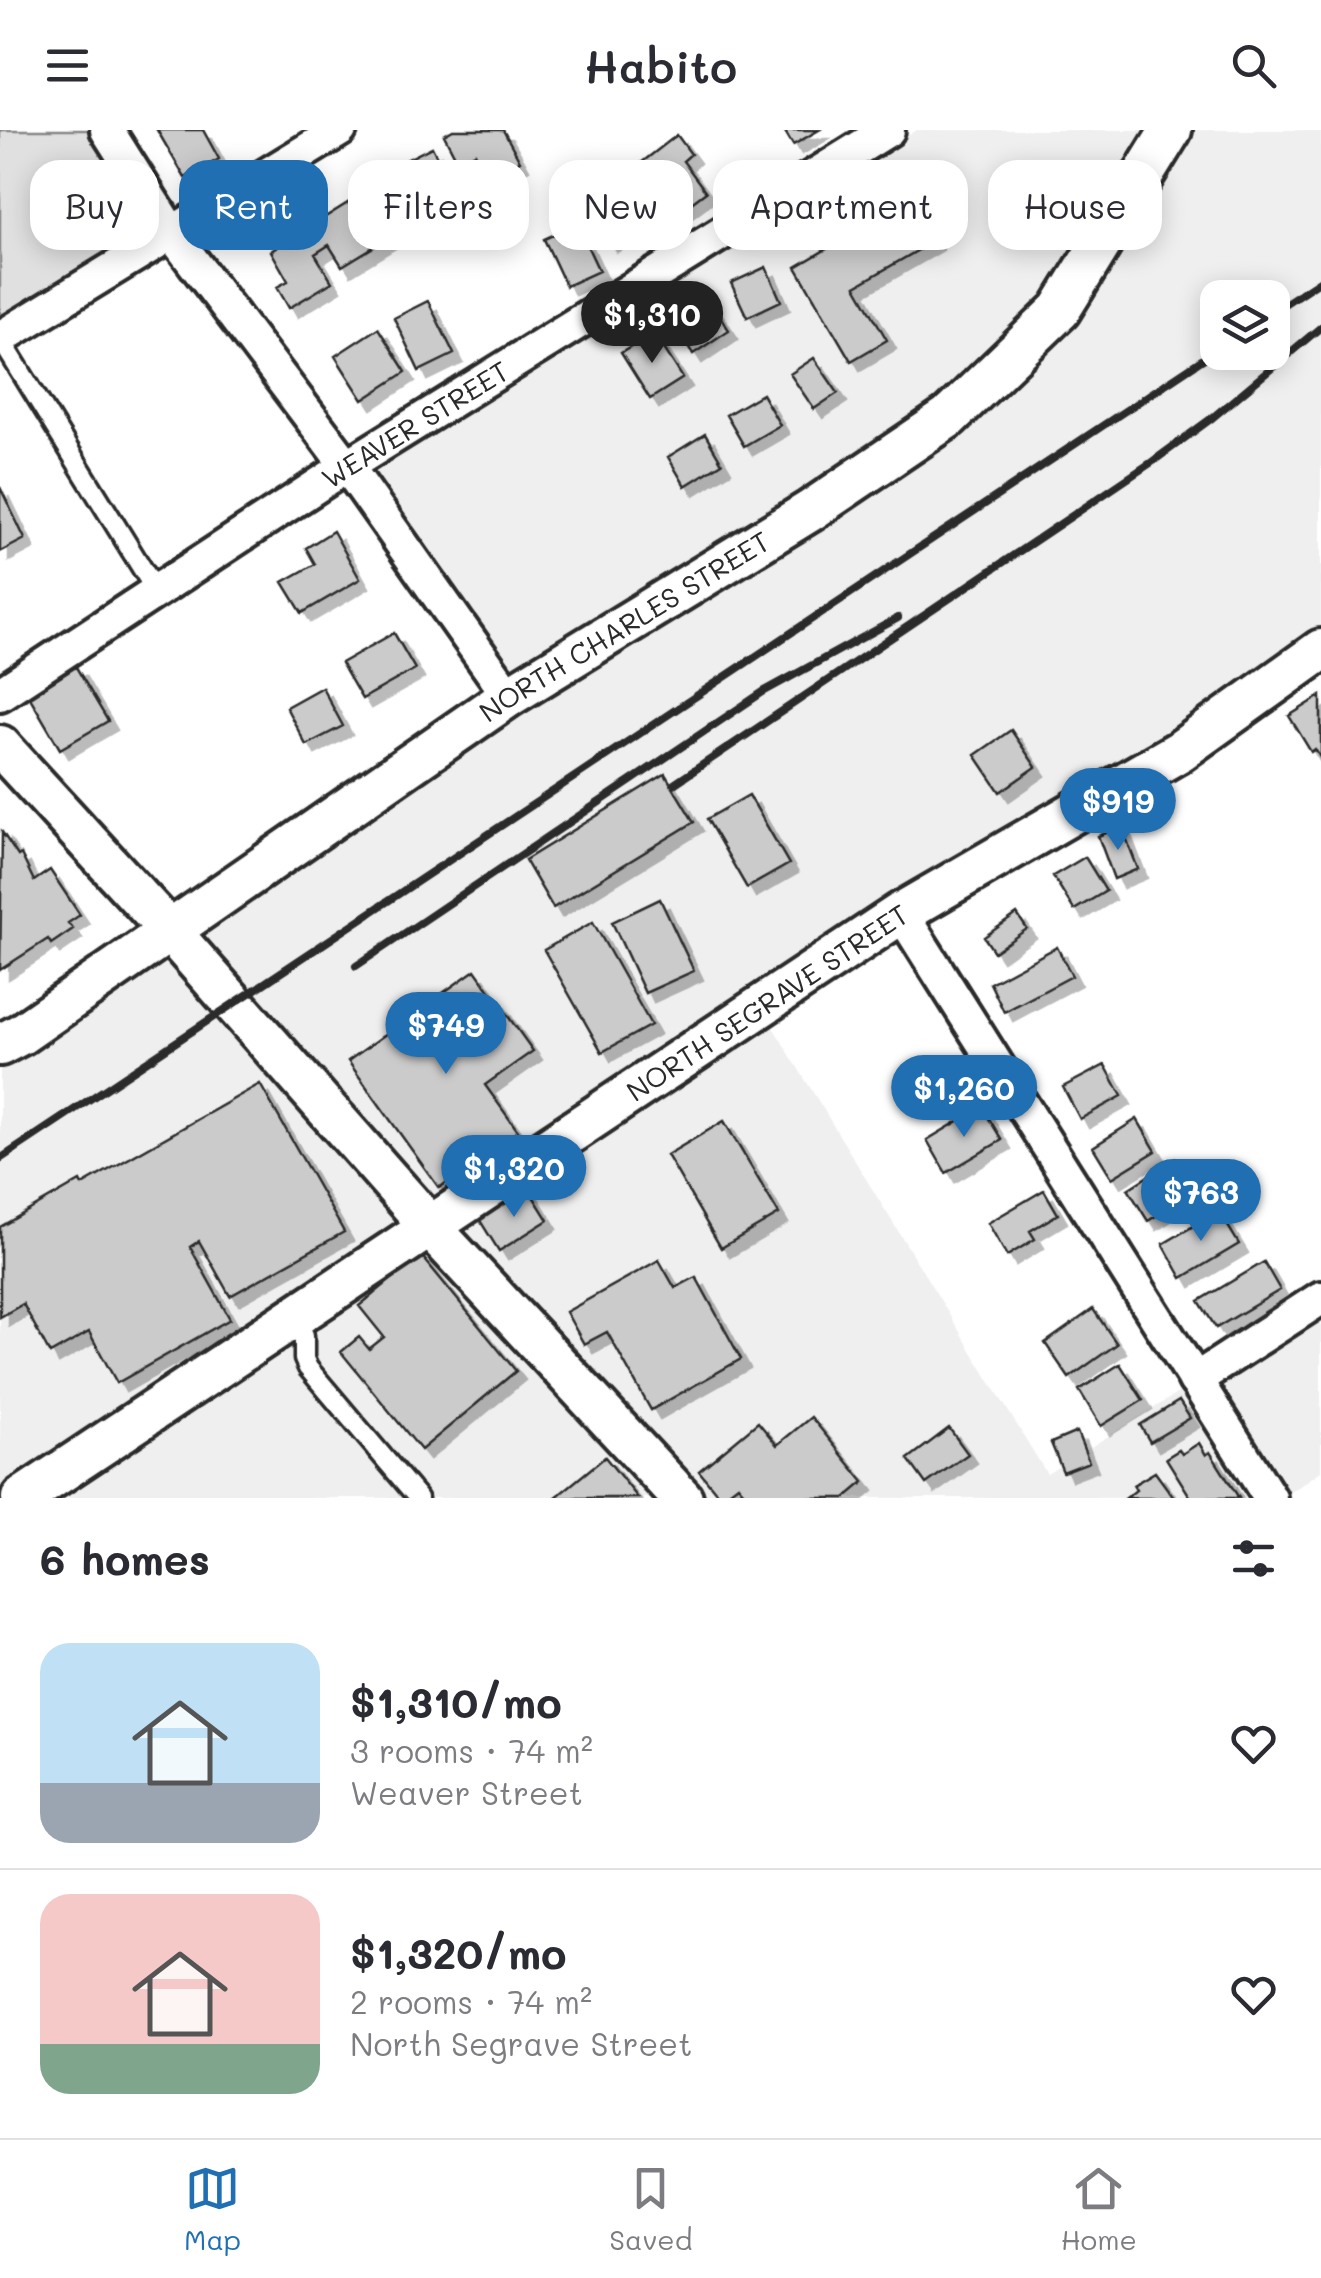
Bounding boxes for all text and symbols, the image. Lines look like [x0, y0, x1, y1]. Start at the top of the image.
text: Habito [584, 36, 737, 94]
icon: menu [40, 38, 95, 93]
icon: search [1226, 38, 1281, 93]
chip: Buy [30, 160, 159, 250]
chip: Rent [179, 160, 328, 250]
chip: Filters [348, 160, 529, 250]
chip: New [549, 160, 693, 250]
chip: Apartment [713, 160, 968, 250]
chip: House [988, 160, 1162, 250]
map controls [1200, 280, 1290, 370]
button: layers [1200, 280, 1290, 370]
pin: $1,310 [571, 281, 733, 366]
text: $1,310 [603, 292, 701, 334]
street label: WEAVER STREET [314, 352, 515, 496]
street label: NORTH CHARLES STREET [472, 522, 776, 730]
pin: $919 [1059, 768, 1177, 853]
text: $919 [1082, 779, 1154, 821]
street label: NORTH SEGRAVE STREET [619, 895, 915, 1109]
pin: $749 [387, 992, 505, 1077]
text: $749 [407, 1003, 485, 1045]
pin: $1,260 [883, 1055, 1045, 1140]
text: $1,260 [913, 1066, 1015, 1108]
pin: $1,320 [433, 1135, 595, 1220]
text: $1,320 [463, 1146, 565, 1188]
pin: $763 [1142, 1159, 1260, 1244]
text: $763 [1163, 1170, 1239, 1212]
text: 6 homes [40, 1531, 210, 1586]
icon: filters [1226, 1531, 1281, 1586]
text: $1,310/mo [350, 1674, 562, 1729]
icon: home [120, 1683, 240, 1803]
icon: heart [1226, 1716, 1281, 1771]
text: 3 rooms · 74 m² [350, 1729, 593, 1771]
text: Weaver Street [350, 1771, 583, 1813]
text: $1,320/mo [350, 1925, 567, 1980]
icon: home [120, 1934, 240, 2054]
icon: heart [1226, 1967, 1281, 2022]
text: 2 rooms · 74 m² [350, 1980, 592, 2022]
text: North Segrave Street [350, 2022, 692, 2064]
tab: Map [184, 2161, 241, 2257]
tab: Saved [609, 2161, 692, 2257]
tab: Home [1061, 2161, 1137, 2257]

